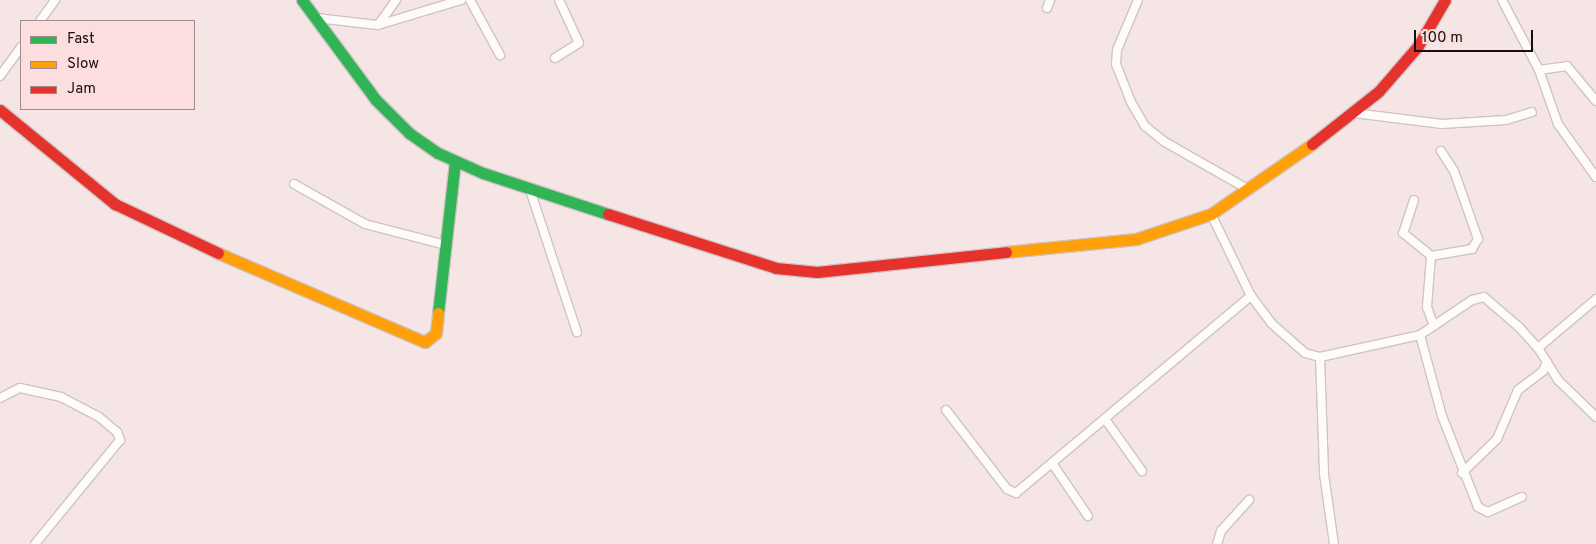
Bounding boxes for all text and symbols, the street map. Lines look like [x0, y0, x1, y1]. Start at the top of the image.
legend [20, 20, 195, 110]
scale bar [1416, 20, 1535, 52]
text: 100 m [1422, 29, 1463, 48]
text: Fast [67, 30, 95, 49]
text: Slow [67, 55, 99, 74]
text: Jam [67, 80, 96, 99]

